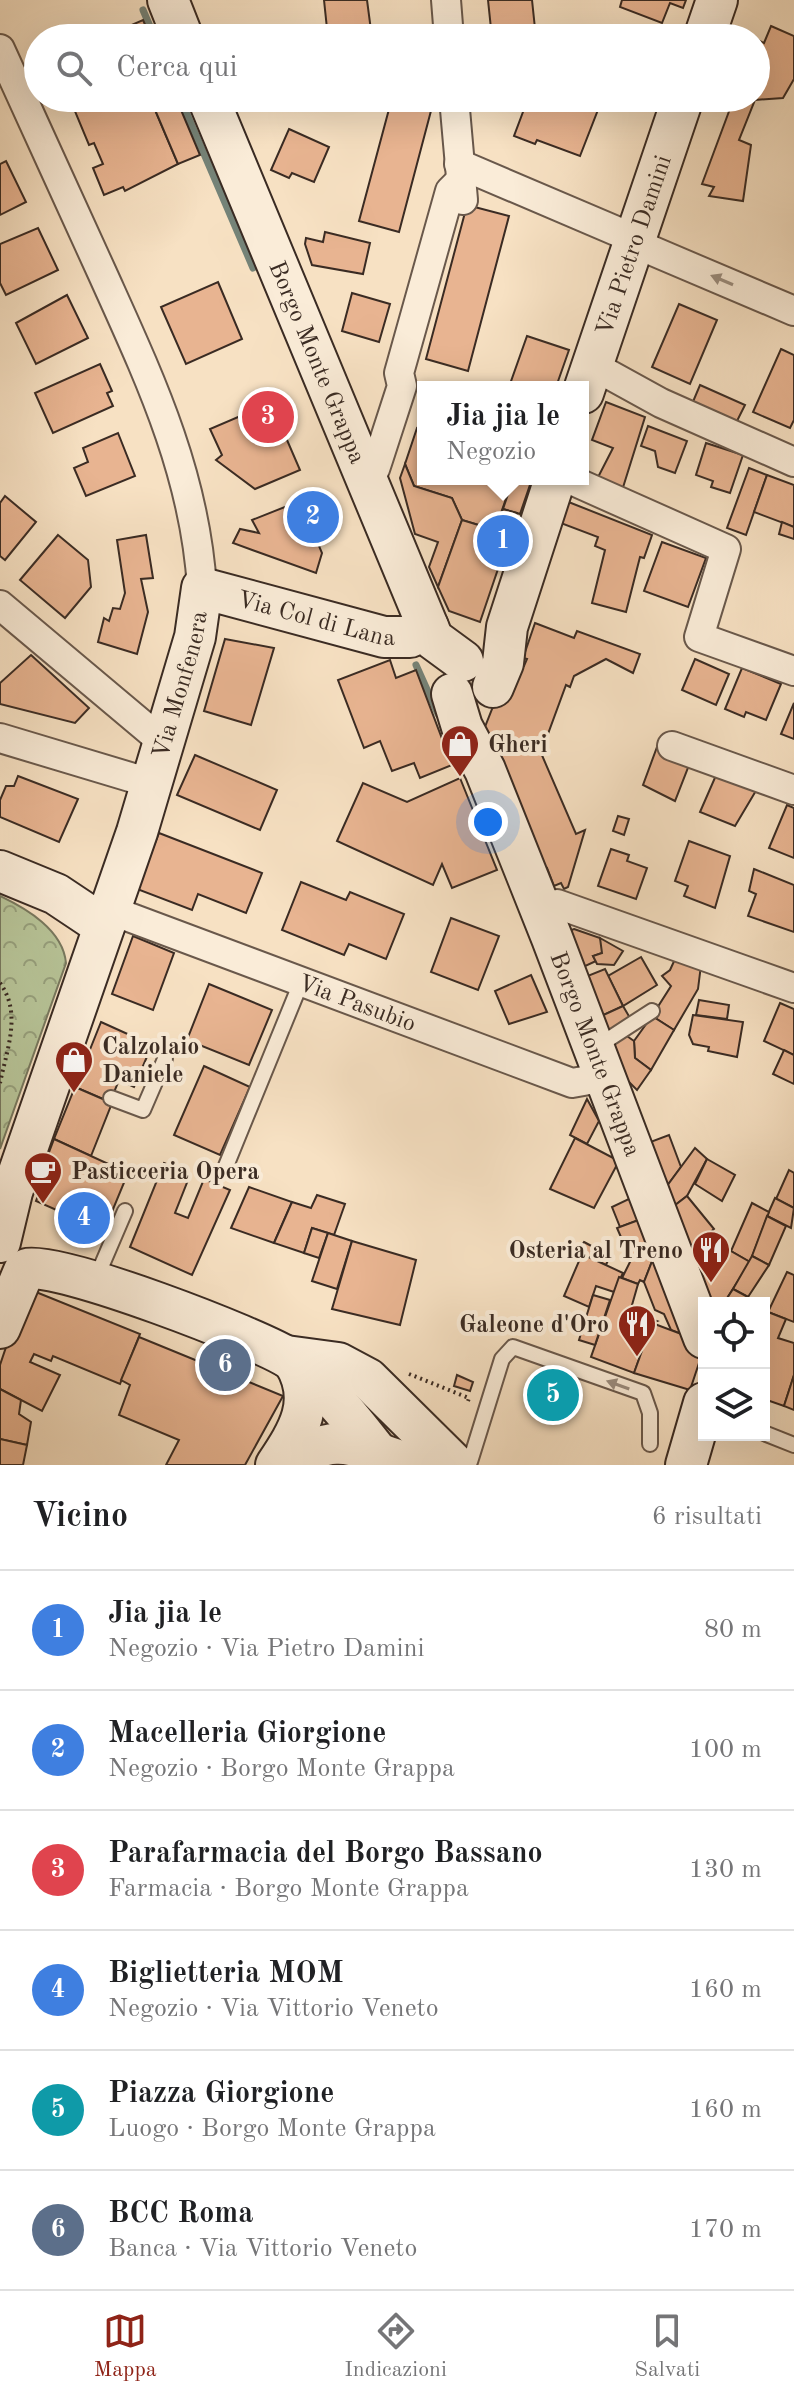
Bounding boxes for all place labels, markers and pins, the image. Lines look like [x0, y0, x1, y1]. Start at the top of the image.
pin: 3 [242, 387, 294, 447]
pin: 2 [287, 487, 339, 547]
pin: 1 [477, 511, 529, 571]
shop icon: Gheri [439, 723, 481, 778]
place label: Gheri [488, 734, 548, 758]
place label: Calzolaio Daniele [102, 1036, 199, 1088]
shop icon: Calzolaio Daniele [53, 1039, 95, 1094]
cafe icon: Pasticceria Opera [22, 1150, 64, 1205]
place label: Pasticceria Opera [71, 1161, 259, 1185]
pin: 4 [58, 1188, 110, 1248]
restaurant icon: Osteria al Treno [690, 1229, 732, 1284]
place label: Osteria al Treno [508, 1240, 683, 1264]
restaurant icon: Galeone d'Oro [616, 1303, 658, 1358]
place label: Galeone d'Oro [459, 1314, 609, 1338]
pin: 6 [199, 1335, 251, 1395]
pin: 5 [527, 1365, 579, 1425]

